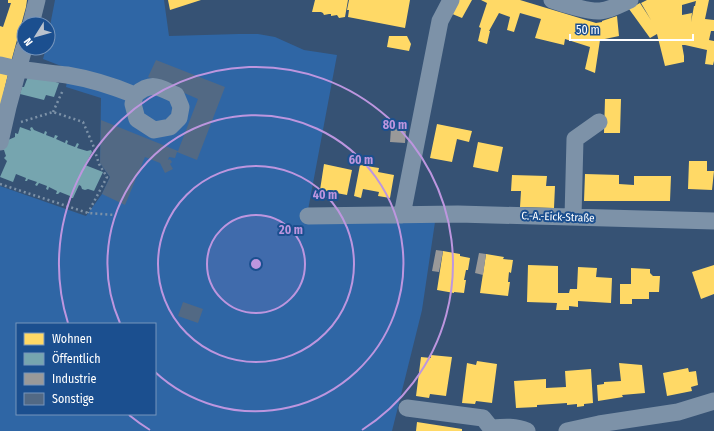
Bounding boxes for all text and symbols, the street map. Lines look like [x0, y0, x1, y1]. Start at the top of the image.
north arrow [16, 16, 56, 56]
scale bar [570, 16, 693, 42]
text: 50 m [576, 23, 600, 37]
text: N [21, 35, 36, 48]
text: 80 m [383, 118, 407, 132]
text: 60 m [349, 153, 373, 167]
text: 40 m [313, 188, 337, 202]
street label: C.-A.-Eick-Straße [521, 209, 595, 225]
text: 20 m [278, 223, 303, 237]
centre of rings [249, 257, 263, 271]
legend [16, 323, 156, 415]
text: Wohnen [52, 332, 92, 346]
text: Öffentlich [52, 350, 100, 366]
text: Industrie [52, 372, 96, 386]
text: Sonstige [52, 392, 94, 406]

